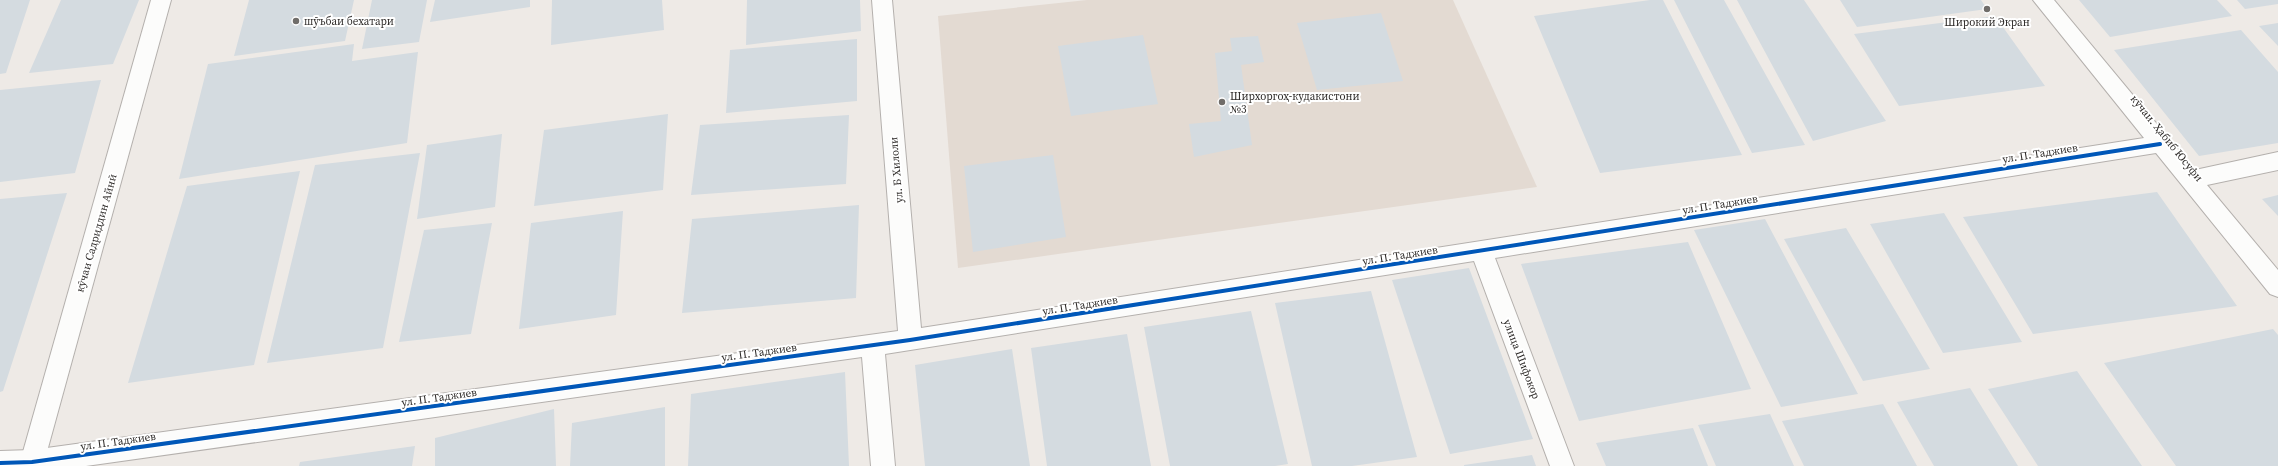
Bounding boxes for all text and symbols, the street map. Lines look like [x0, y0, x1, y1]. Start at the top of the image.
marker: Широкий Экран [1982, 4, 1992, 14]
place label: шӯъбаи бехатари [304, 14, 394, 29]
place label: Широкий Экран [1944, 15, 2030, 30]
marker: шӯъбаи бехатари [291, 16, 301, 26]
place label: Ширхоргоҳ-кудакистони №3 [1230, 89, 1360, 117]
street label: кӯчаи. Ҳабиб Юсуфи [2127, 92, 2206, 185]
marker: Ширхоргоҳ-кудакистони №3 [1217, 97, 1227, 107]
street label: ул. Б Хилоли [886, 136, 907, 204]
street label: ул. П. Таджиев [2001, 140, 2079, 167]
street label: кӯчаи Садриддин Айнӣ [72, 172, 121, 294]
street label: ул. П. Таджиев [1681, 191, 1759, 218]
street label: ул. П. Таджиев [1361, 242, 1439, 269]
street label: ул. П. Таджиев [1041, 292, 1119, 319]
street label: улица Шифокор [1499, 317, 1544, 401]
street label: ул. П. Таджиев [720, 340, 798, 365]
street label: ул. П. Таджиев [400, 385, 478, 410]
street label: ул. П. Таджиев [79, 429, 157, 454]

